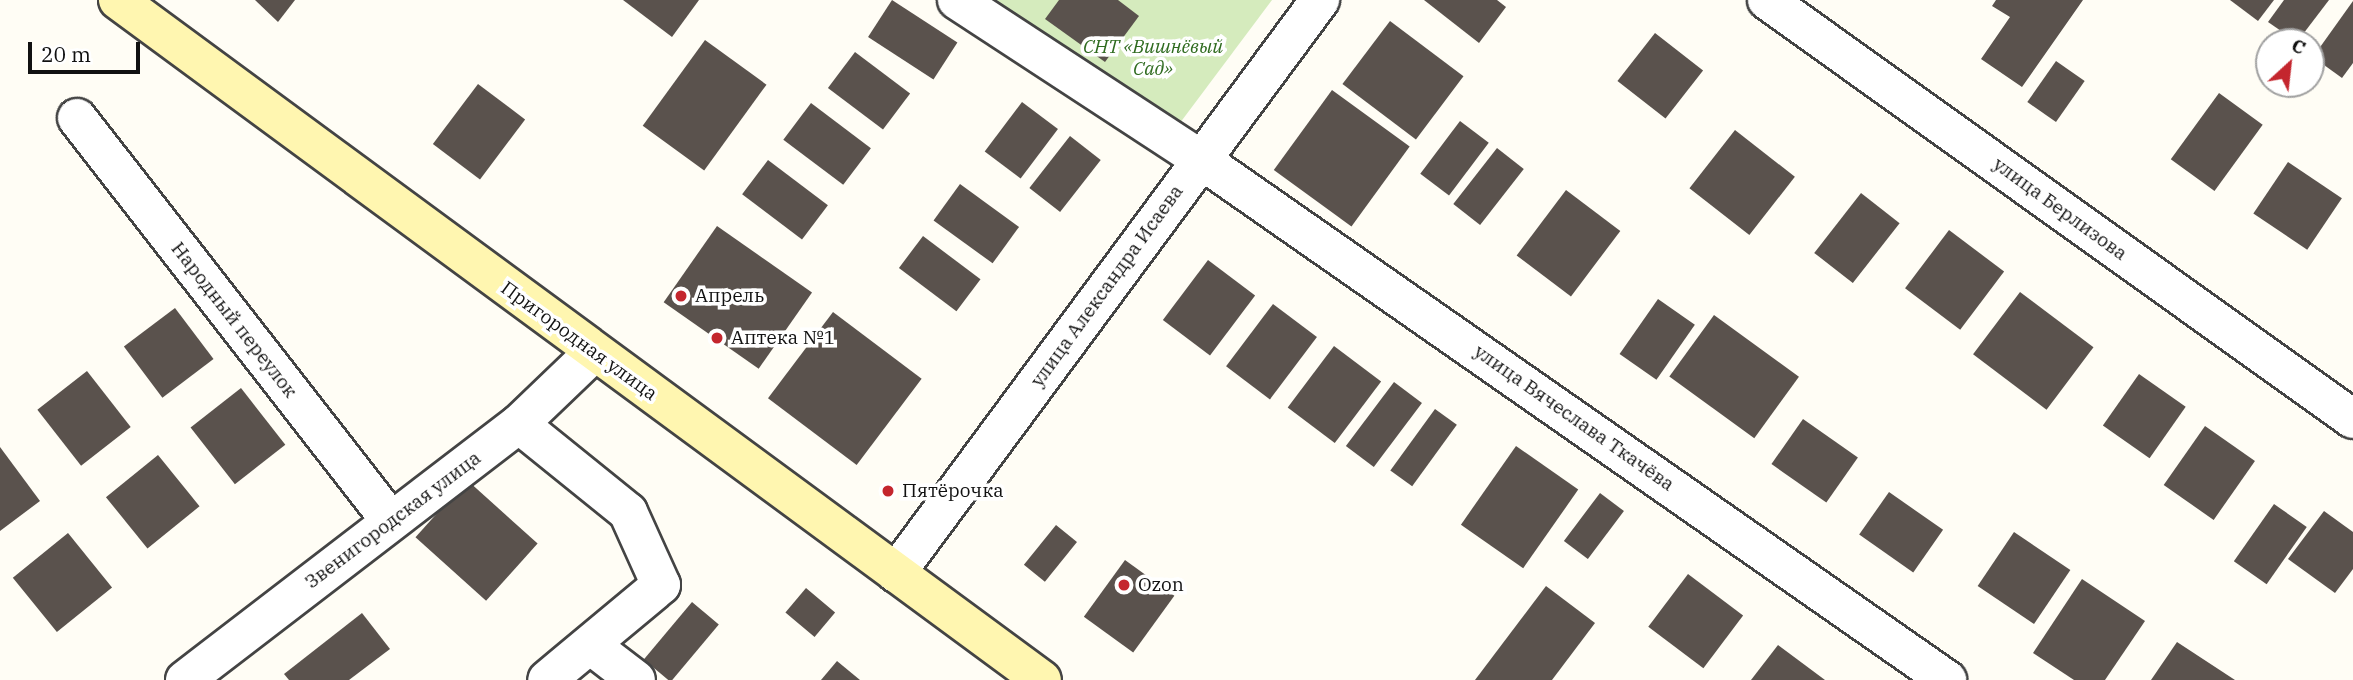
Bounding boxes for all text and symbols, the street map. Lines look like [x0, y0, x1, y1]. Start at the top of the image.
scale bar [32, 28, 144, 72]
north arrow [2255, 28, 2325, 98]
text: С [2288, 33, 2310, 60]
park label: СНТ «Вишнёвый Cад» [1083, 36, 1223, 80]
text: 20 m [41, 40, 91, 68]
street label: улица Берлизова [1989, 153, 2131, 265]
street label: улица Александра Исаева [1026, 181, 1188, 391]
street label: Народный переулок [166, 238, 302, 402]
street label: Пригородная улица [496, 277, 662, 405]
place label: Апрель [695, 285, 764, 307]
marker: Апрель [673, 288, 689, 304]
place label: Аптека №1 [731, 327, 835, 349]
marker: Аптека №1 [709, 330, 725, 346]
street label: улица Вячеслава Ткачёва [1470, 340, 1678, 496]
street label: Звенигородская улица [301, 447, 485, 593]
place label: Пятёрочка [902, 480, 1004, 502]
marker: Пятёрочка [880, 483, 896, 499]
place label: Ozon [1138, 574, 1184, 596]
marker: Ozon [1116, 577, 1132, 593]

